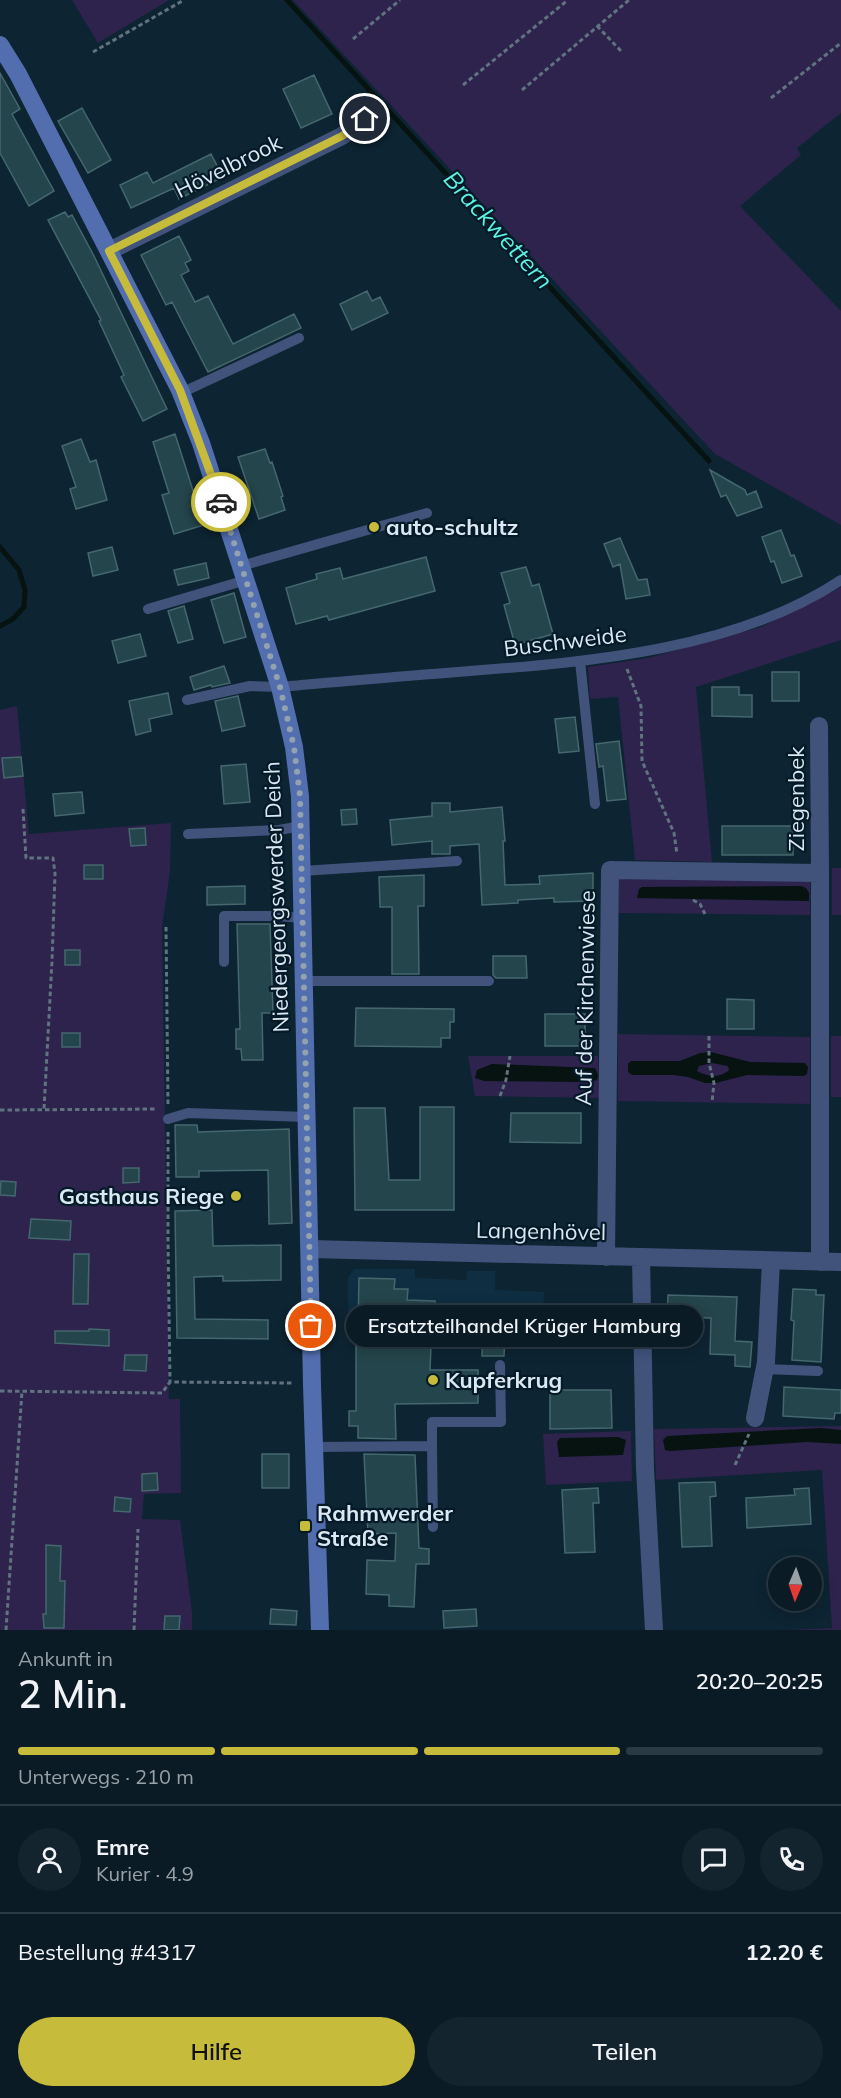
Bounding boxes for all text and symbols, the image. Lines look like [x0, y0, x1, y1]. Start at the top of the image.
pin [339, 93, 390, 144]
icon: home [348, 102, 381, 135]
street label: Hövelbrook [170, 128, 287, 204]
water label: Brackwettern [438, 164, 560, 295]
courier [191, 472, 251, 532]
icon: car [205, 486, 238, 519]
place label: auto-schultz [386, 513, 518, 541]
marker: auto-schultz [367, 520, 381, 534]
street label: Buschweide [502, 620, 628, 662]
street label: Ziegenbek [782, 746, 810, 851]
street label: Niedergeorgswerder Deich [257, 761, 295, 1033]
street label: Auf der Kirchenwiese [569, 890, 601, 1106]
place label: Gasthaus Riege [59, 1182, 224, 1210]
marker: Gasthaus Riege [229, 1189, 243, 1203]
street label: Langenhövel [476, 1216, 606, 1246]
pin [285, 1300, 336, 1351]
callout: Ersatzteilhandel Krüger Hamburg [347, 1305, 704, 1347]
icon: bag [294, 1309, 327, 1342]
text: Ersatzteilhandel Krüger Hamburg [368, 1313, 681, 1338]
place label: Kupferkrug [445, 1366, 562, 1394]
marker: Kupferkrug [426, 1373, 440, 1387]
place label: Rahmwerder Straße [317, 1499, 453, 1552]
marker: Rahmwerder Straße [298, 1519, 312, 1533]
north arrow [768, 1557, 822, 1611]
map controls [768, 1557, 822, 1611]
text: Ankunft in [18, 1646, 113, 1671]
text: 20:20–20:25 [696, 1667, 823, 1695]
text: 2 Min. [18, 1669, 128, 1718]
text: Unterwegs · 210 m [18, 1764, 194, 1789]
button: person [18, 1828, 81, 1891]
button: chat [682, 1828, 745, 1891]
button: phone [760, 1828, 823, 1891]
text: Emre [96, 1833, 149, 1861]
text: Kurier · 4.9 [96, 1861, 194, 1886]
text: Bestellung #4317 [18, 1938, 196, 1966]
text: 12.20 € [746, 1938, 823, 1966]
button: Hilfe [18, 2017, 415, 2086]
button: Teilen [427, 2017, 823, 2086]

